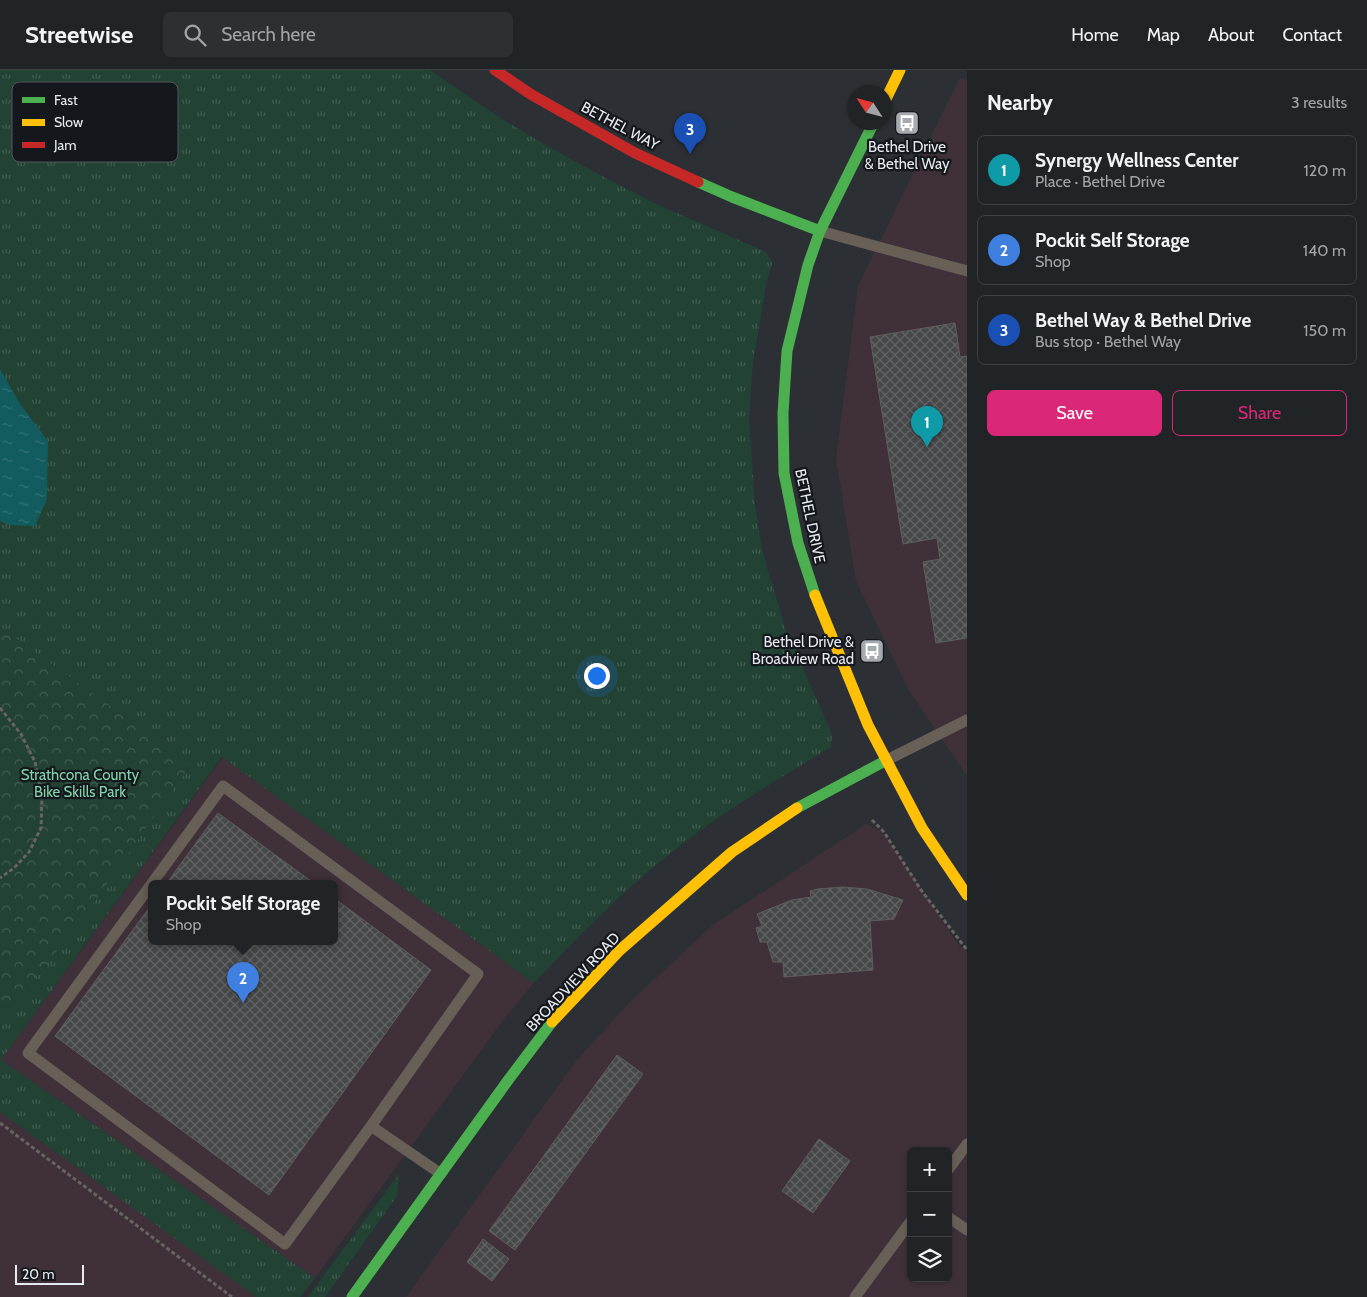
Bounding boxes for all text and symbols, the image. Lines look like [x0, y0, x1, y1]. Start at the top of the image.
search box [163, 12, 513, 57]
text: Streetwise [25, 20, 133, 49]
icon: search [181, 21, 209, 49]
text: Search here [221, 23, 316, 46]
text: Home [1071, 24, 1119, 46]
text: Map [1147, 24, 1180, 46]
text: About [1208, 24, 1254, 46]
text: Contact [1282, 24, 1342, 46]
legend [12, 82, 178, 162]
north arrow [847, 85, 892, 130]
text: Nearby [987, 90, 1053, 115]
text: Fast [54, 91, 78, 109]
text: 3 results [1291, 93, 1347, 112]
street label: BETHEL WAY [578, 98, 662, 154]
bus stop icon: Bethel Drive & Bethel Way [894, 110, 920, 136]
text: Slow [54, 113, 83, 131]
pin: 3 [674, 113, 706, 154]
text: Jam [53, 136, 76, 154]
place label: Bethel Drive & Bethel Way [864, 138, 950, 173]
text: Synergy Wellness Center [1035, 149, 1239, 172]
text: 1 [1001, 161, 1007, 180]
text: 120 m [1304, 161, 1346, 180]
text: Place · Bethel Drive [1035, 172, 1165, 191]
text: Pockit Self Storage [1035, 229, 1190, 252]
text: 2 [1000, 241, 1008, 260]
text: 140 m [1303, 241, 1346, 260]
text: Shop [1035, 252, 1071, 271]
text: Bethel Way & Bethel Drive [1035, 309, 1251, 332]
text: 3 [1000, 321, 1008, 340]
text: 150 m [1303, 321, 1346, 340]
text: Bus stop · Bethel Way [1035, 332, 1181, 351]
button: Save [987, 390, 1162, 436]
button: Share [1172, 390, 1347, 436]
pin: 1 [911, 406, 943, 447]
street label: BETHEL DRIVE [791, 467, 829, 565]
place label: Bethel Drive & Broadview Road [752, 633, 854, 668]
bus stop icon: Bethel Drive & Broadview Road [859, 638, 885, 664]
your location [584, 663, 610, 689]
park label: Strathcona County Bike Skills Park [21, 766, 140, 801]
popup [148, 880, 338, 945]
text: Pockit Self Storage [166, 892, 320, 915]
text: Shop [166, 915, 201, 934]
street label: BROADVIEW ROAD [523, 929, 624, 1035]
pin: 2 [227, 962, 259, 1003]
map controls [907, 1147, 952, 1282]
button: + [907, 1147, 952, 1192]
button: − [907, 1192, 952, 1237]
button: layers [907, 1237, 952, 1282]
scale bar [15, 1262, 84, 1285]
text: 20 m [22, 1265, 55, 1283]

